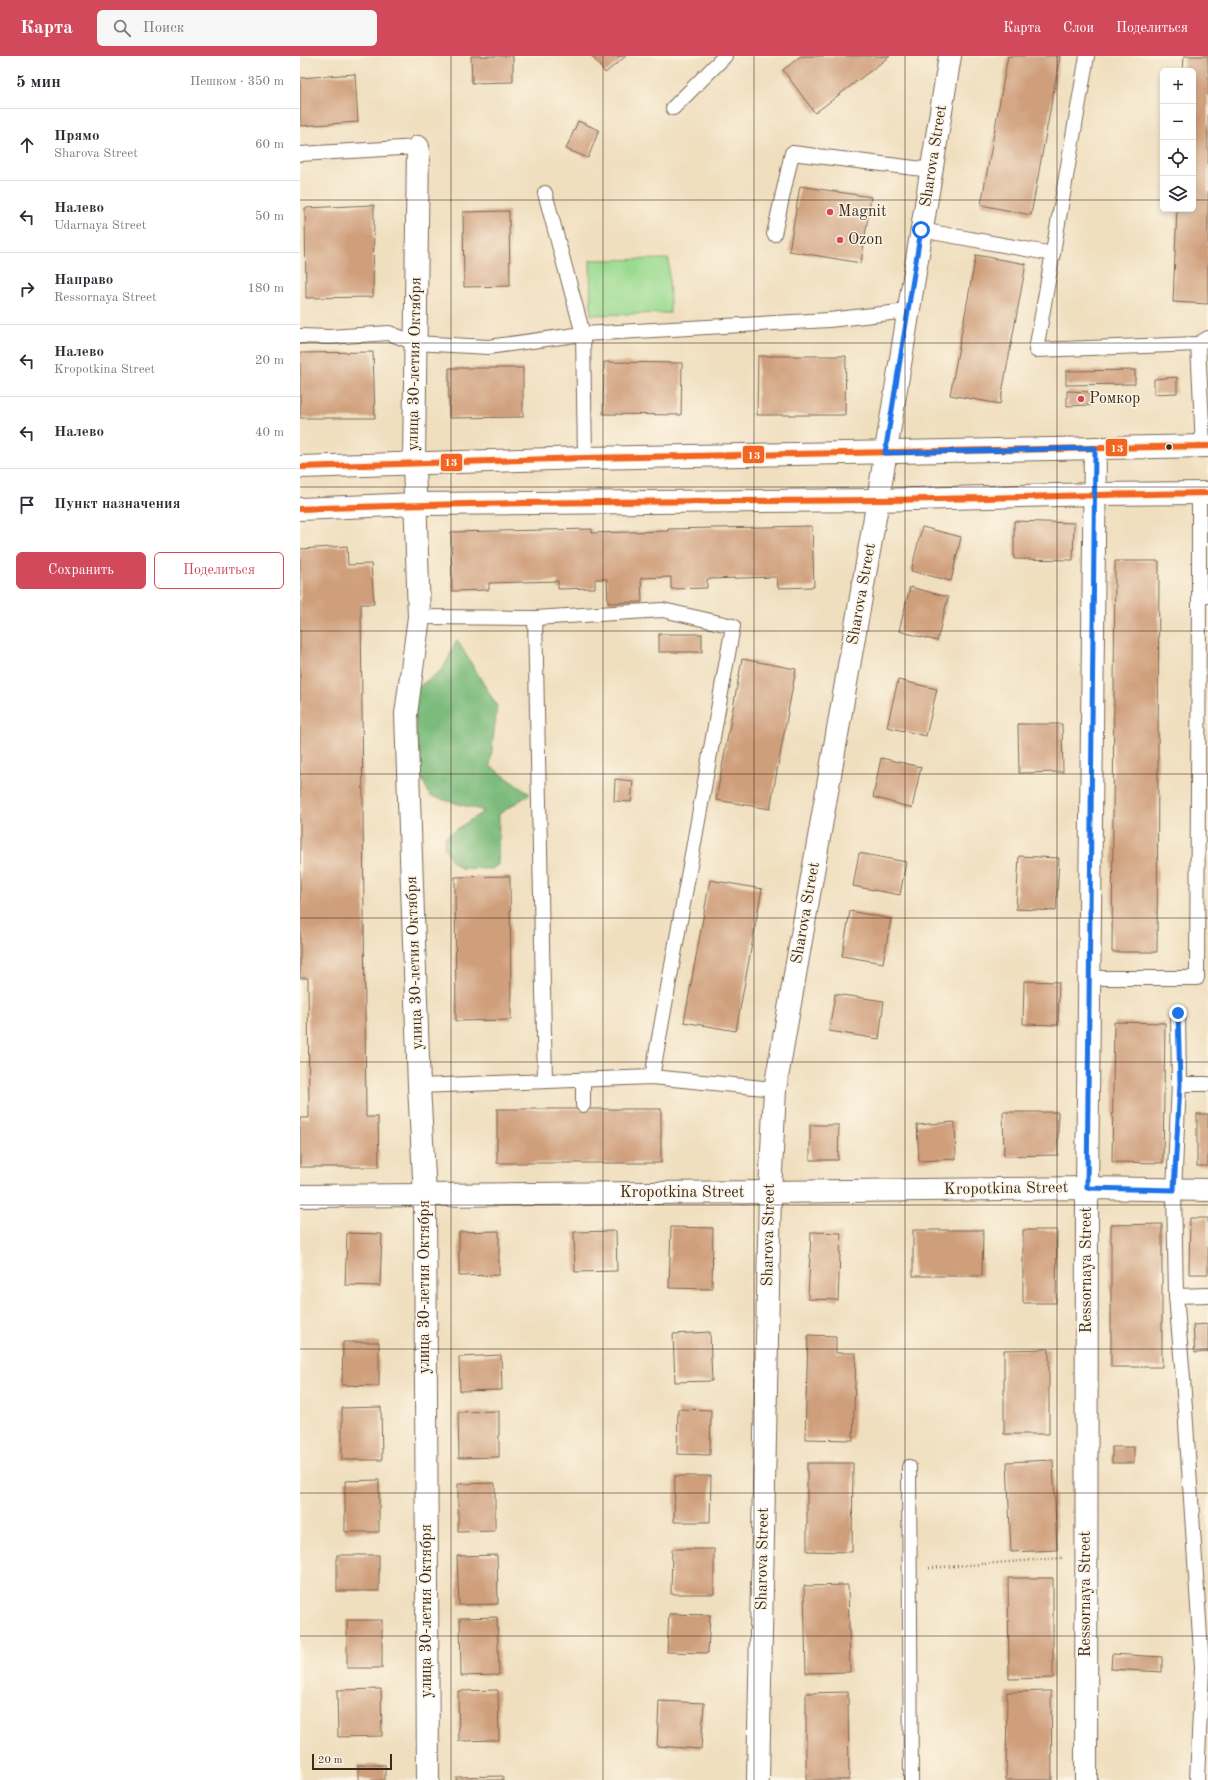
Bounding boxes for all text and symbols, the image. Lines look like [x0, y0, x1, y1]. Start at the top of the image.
search box [97, 10, 377, 46]
icon: search [111, 17, 133, 39]
text: Карта [20, 19, 73, 38]
text: Поиск [143, 21, 184, 36]
text: Карта [1003, 21, 1041, 35]
text: Слои [1063, 21, 1094, 35]
text: Поделиться [1116, 21, 1188, 35]
map controls [1160, 68, 1196, 212]
button: + [1160, 68, 1196, 104]
text: 5 мин [16, 74, 61, 91]
text: Пешком · 350 m [190, 75, 284, 88]
street label: Sharova Street [918, 103, 950, 208]
button: − [1160, 104, 1196, 140]
text: Прямо [54, 129, 100, 144]
icon: ahead [16, 134, 38, 156]
text: 60 m [255, 138, 284, 151]
button: locate [1160, 140, 1196, 176]
text: Sharova Street [54, 147, 138, 160]
button: layers [1160, 176, 1196, 212]
text: Налево [54, 201, 104, 216]
place label: Magnit [838, 204, 887, 220]
icon: left [16, 206, 38, 228]
marker: Magnit [825, 207, 835, 217]
text: 50 m [255, 210, 284, 223]
text: Udarnaya Street [54, 219, 146, 232]
route start [912, 221, 930, 239]
place label: Ozon [848, 232, 883, 248]
marker: Ozon [835, 235, 845, 245]
text: Направо [54, 273, 113, 288]
street label: улица 30-летия Октября [405, 277, 425, 451]
icon: right [16, 278, 38, 300]
text: 180 m [247, 282, 284, 295]
text: Ressornaya Street [54, 291, 157, 304]
text: Налево [54, 345, 104, 360]
icon: left [16, 350, 38, 372]
text: 20 m [255, 354, 284, 367]
text: Kropotkina Street [54, 363, 155, 376]
place label: Ромкор [1089, 391, 1140, 407]
marker: Ромкор [1076, 394, 1086, 404]
icon: left [16, 422, 38, 444]
text: Налево [54, 425, 104, 440]
text: 40 m [255, 426, 284, 439]
line badge: 13 [1105, 438, 1128, 457]
unlabelled marker [1164, 442, 1174, 452]
text: 13 [1111, 444, 1123, 455]
line badge: 13 [742, 445, 765, 464]
text: 13 [748, 451, 760, 462]
line badge: 13 [440, 453, 463, 472]
text: 13 [445, 458, 457, 469]
icon: arrive [16, 494, 38, 516]
text: Пункт назначения [54, 497, 181, 512]
street label: Sharova Street [845, 541, 879, 646]
button: Сохранить [16, 552, 146, 589]
button: Поделиться [154, 552, 284, 589]
street label: Sharova Street [789, 860, 823, 965]
street label: улица 30-летия Октября [404, 876, 426, 1050]
route end [1169, 1004, 1187, 1022]
street label: Kropotkina Street [944, 1180, 1069, 1198]
street label: Sharova Street [760, 1183, 778, 1287]
street label: Kropotkina Street [620, 1185, 745, 1201]
street label: улица 30-летия Октября [417, 1200, 433, 1374]
street label: Ressornaya Street [1079, 1206, 1095, 1333]
street label: Sharova Street [754, 1507, 772, 1611]
street label: улица 30-летия Октября [419, 1524, 435, 1698]
street label: Ressornaya Street [1078, 1530, 1094, 1657]
scale bar [312, 1752, 392, 1771]
text: 20 m [318, 1755, 343, 1766]

